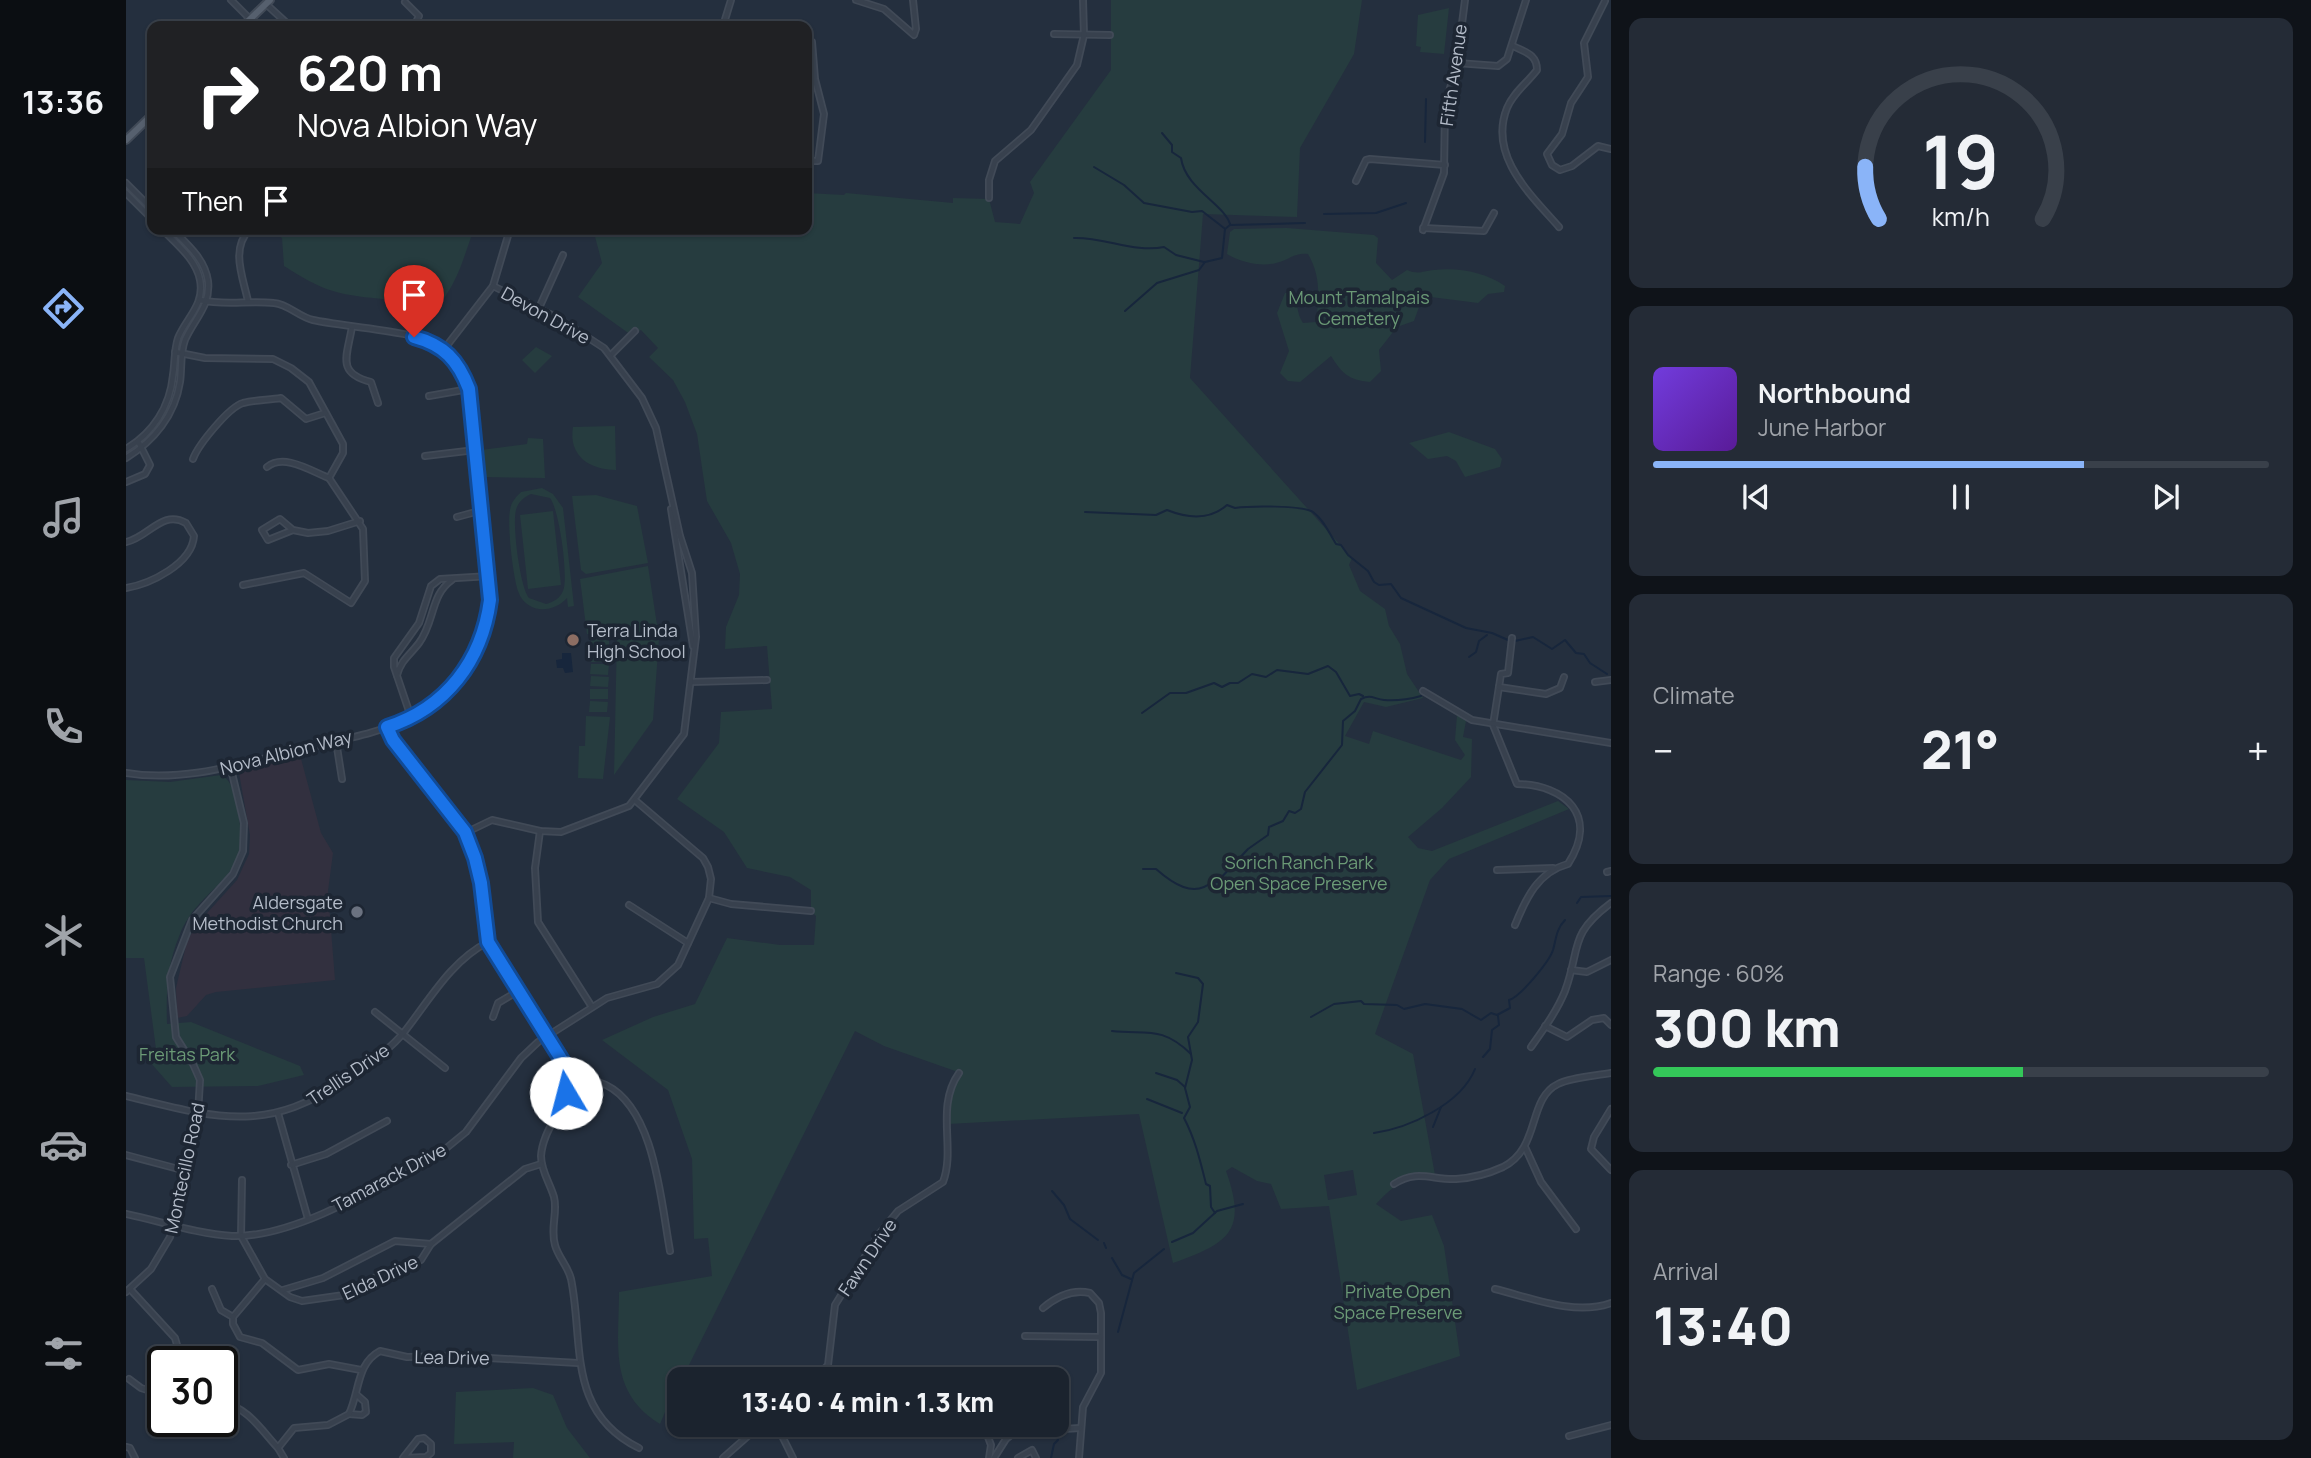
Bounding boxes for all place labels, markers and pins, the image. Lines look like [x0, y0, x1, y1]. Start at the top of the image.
pin [384, 265, 444, 337]
place label: Terra Linda High School [587, 618, 686, 663]
marker: Terra Linda High School [565, 632, 581, 648]
place label: Aldersgate Methodist Church [192, 890, 343, 935]
marker: Aldersgate Methodist Church [349, 904, 365, 920]

